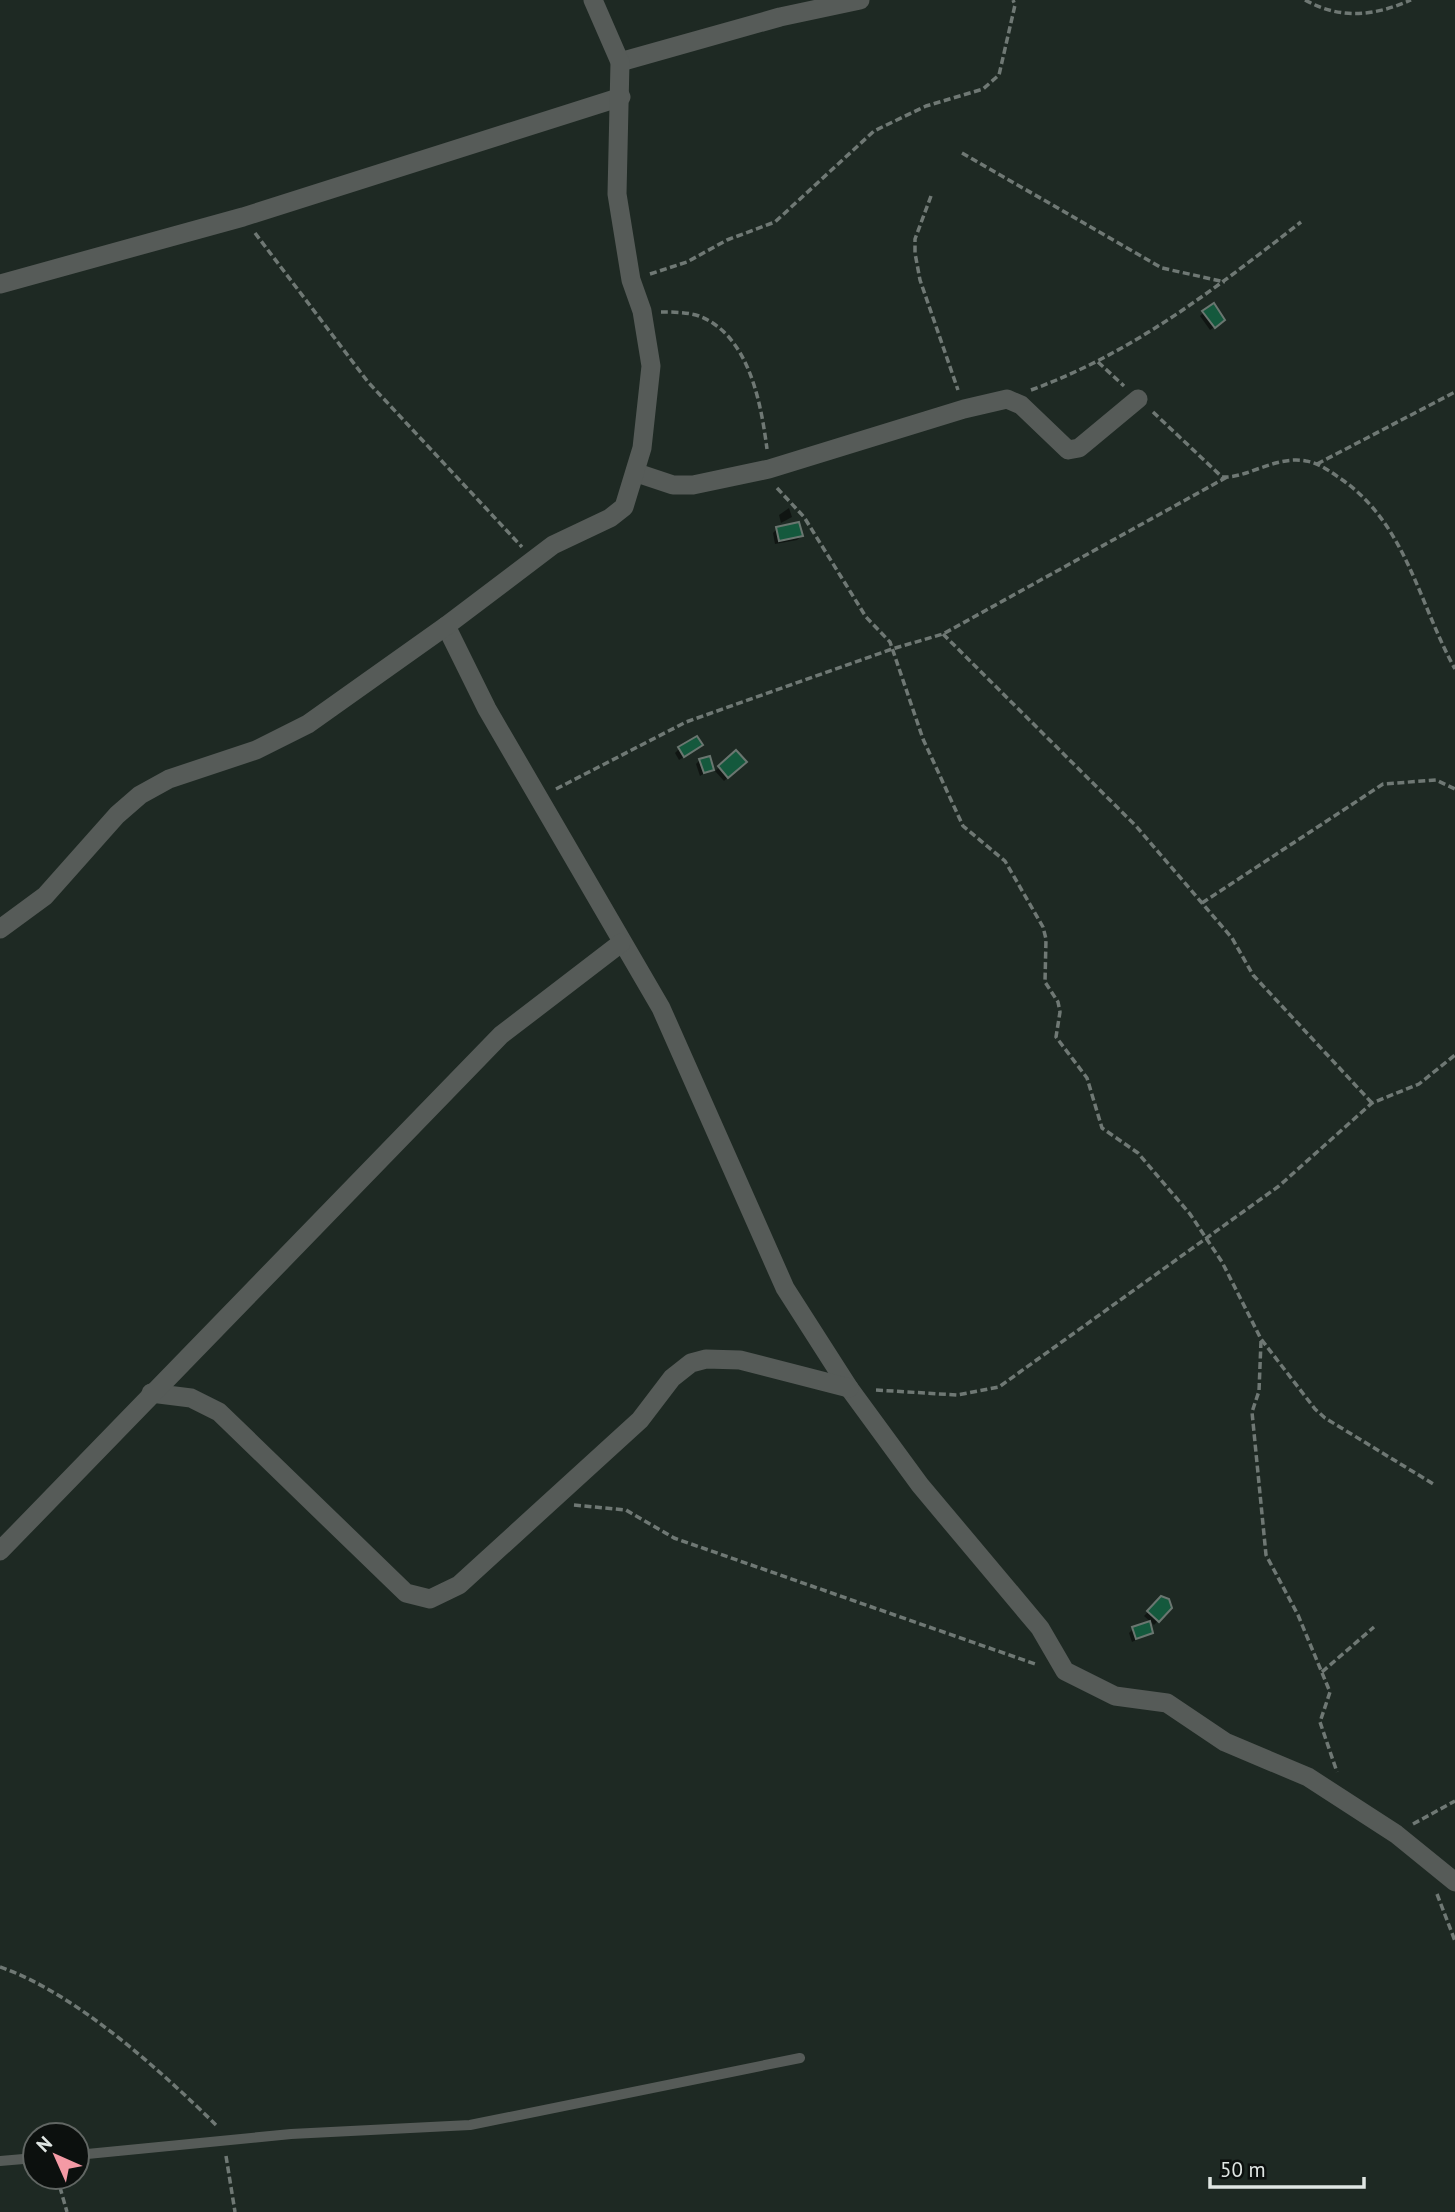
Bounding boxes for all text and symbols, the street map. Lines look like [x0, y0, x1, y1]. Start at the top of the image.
north arrow [21, 2121, 91, 2191]
text: N [31, 2131, 57, 2157]
scale bar [1210, 2146, 1364, 2190]
text: 50 m [1220, 2156, 1266, 2183]

